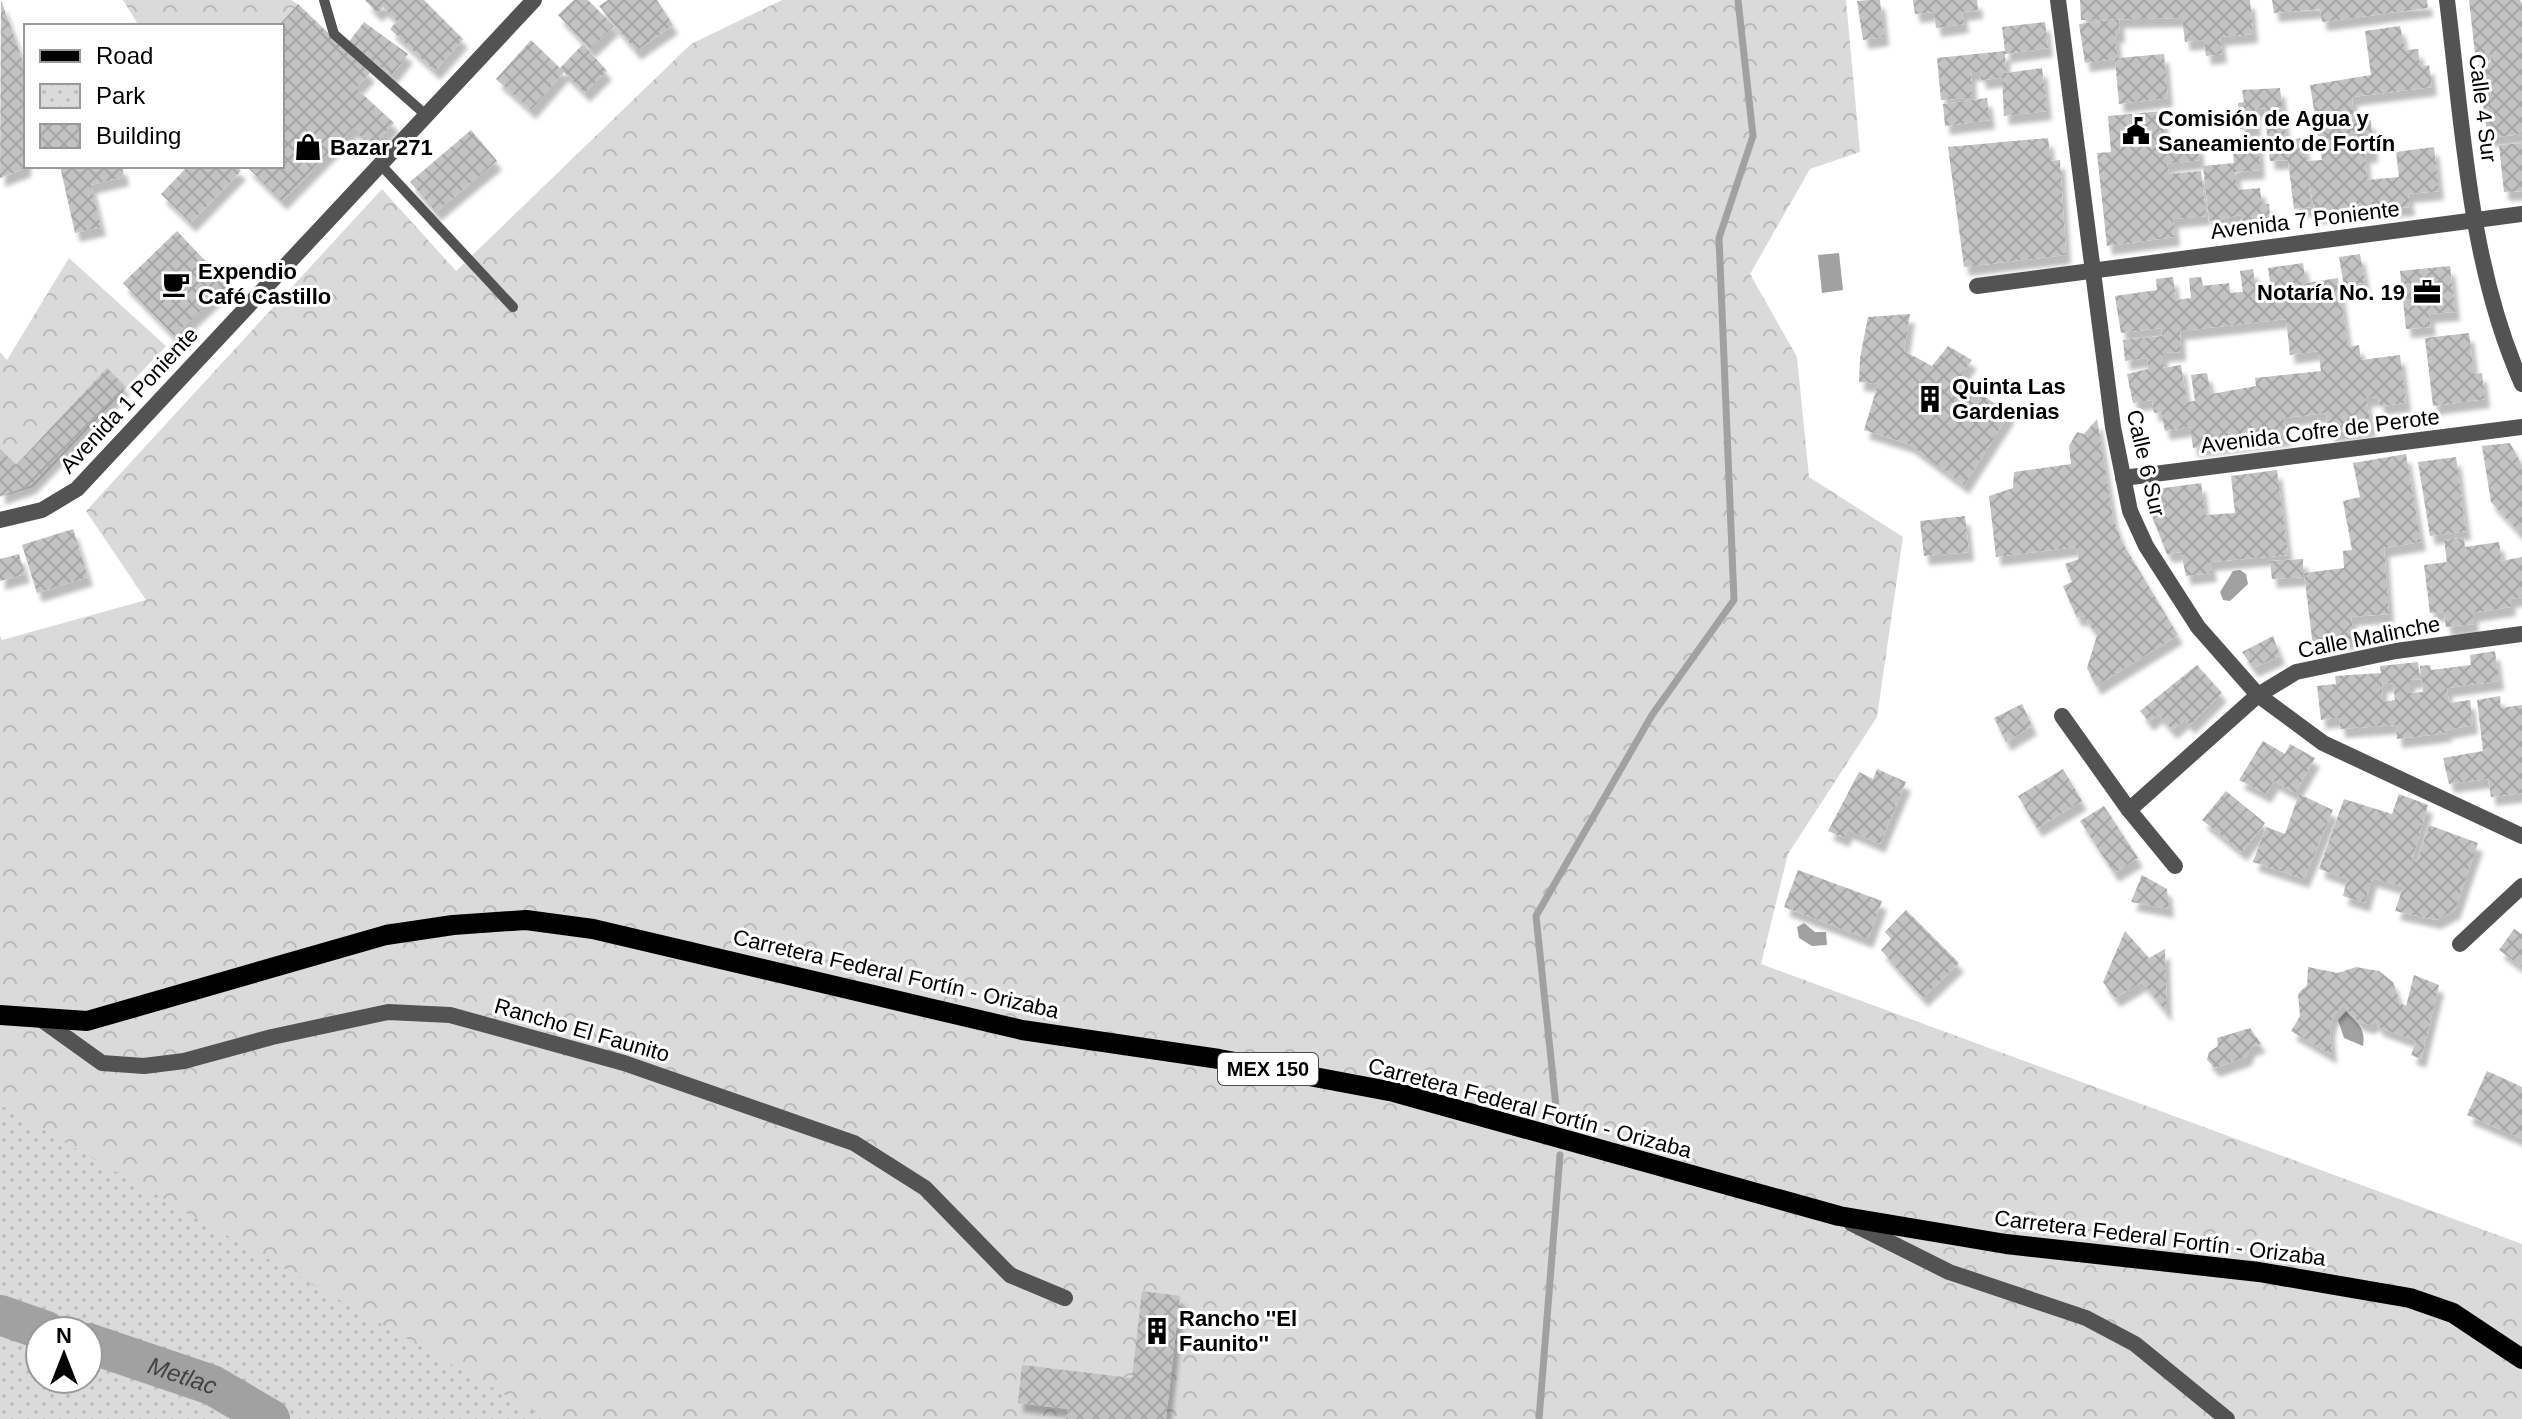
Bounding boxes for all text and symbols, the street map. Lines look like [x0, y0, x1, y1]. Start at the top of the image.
legend [24, 24, 284, 168]
text: Road [96, 42, 153, 69]
street label: Calle 4 Sur [2464, 52, 2502, 164]
text: Park [96, 82, 146, 109]
place label: Comisión de Agua y Saneamiento de Fortín [2158, 106, 2395, 156]
public building icon: Comisión de Agua y Saneamiento de Fortín [2121, 116, 2151, 146]
text: Building [96, 122, 181, 149]
shop icon: Bazar 271 [293, 132, 323, 162]
place label: Bazar 271 [330, 135, 433, 160]
street label: Avenida 7 Poniente [2209, 196, 2401, 244]
place label: Expendio Café Castillo [198, 259, 331, 309]
cafe icon: Expendio Café Castillo [161, 269, 191, 299]
office icon: Notaría No. 19 [2412, 277, 2442, 307]
place label: Notaría No. 19 [2257, 280, 2405, 305]
street label: Avenida 1 Poniente [55, 322, 203, 478]
place label: Quinta Las Gardenias [1952, 374, 2066, 424]
building icon: Quinta Las Gardenias [1915, 384, 1945, 414]
street label: Avenida Cofre de Perote [2199, 404, 2441, 458]
street label: Calle 6 Sur [2122, 407, 2170, 519]
street label: Calle Malinche [2296, 611, 2442, 663]
street label: Carretera Federal Fortín - Orizaba [731, 924, 1062, 1024]
street label: Rancho El Faunito [492, 993, 672, 1067]
road number: MEX 150 [1218, 1053, 1318, 1085]
street label: Carretera Federal Fortín - Orizaba [1366, 1053, 1695, 1163]
street label: Carretera Federal Fortín - Orizaba [1993, 1205, 2328, 1271]
place label: Rancho ''El Faunito'' [1179, 1306, 1297, 1356]
north arrow [24, 1315, 104, 1395]
building icon: Rancho ''El Faunito'' [1142, 1316, 1172, 1346]
text: N [56, 1323, 72, 1348]
water label: Metlac [145, 1351, 221, 1399]

